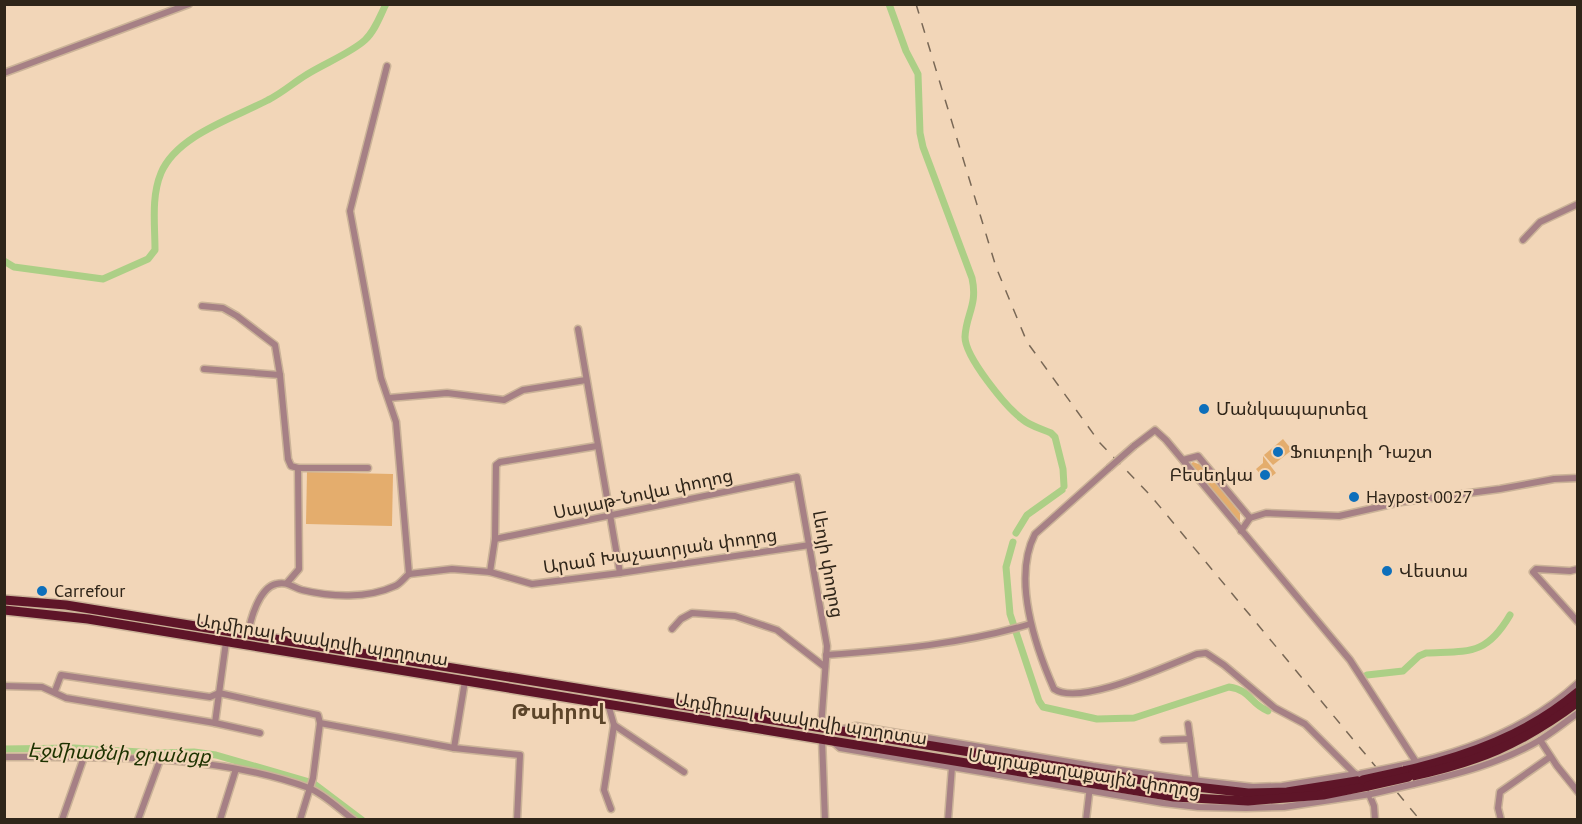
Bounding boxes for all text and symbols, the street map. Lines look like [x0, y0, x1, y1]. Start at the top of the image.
place label: Մանկապարտեզ [1216, 397, 1368, 420]
marker: Մանկապարտեզ [1197, 402, 1211, 416]
place label: Ֆուտբոլի Դաշտ [1290, 440, 1432, 463]
marker: Ֆուտբոլի Դաշտ [1271, 445, 1285, 459]
street label: Սայաթ-Նովա փողոց [551, 463, 735, 524]
place label: Բեսեդկա [1169, 463, 1253, 486]
marker: Բեսեդկա [1258, 468, 1272, 482]
place label: Haypost 0027 [1366, 485, 1473, 508]
marker: Haypost 0027 [1347, 490, 1361, 504]
street label: Լեոյի փողոց [808, 508, 849, 619]
street label: Արամ Խաչատրյան փողոց [541, 523, 778, 578]
place label: Վեստա [1399, 559, 1468, 582]
marker: Վեստա [1380, 564, 1394, 578]
place label: Carrefour [54, 579, 125, 602]
marker: Carrefour [35, 584, 49, 598]
street label: Ադմիրալ Իսակովի պողոտա [194, 608, 450, 671]
street label: Ադմիրալ Իսակովի պողոտա [673, 687, 929, 750]
district label: Թաիրով [511, 698, 606, 725]
water label: Էջմիածնի ջրանցք [27, 737, 212, 769]
street label: Մայրաքաղաքային փողոց [966, 743, 1202, 802]

